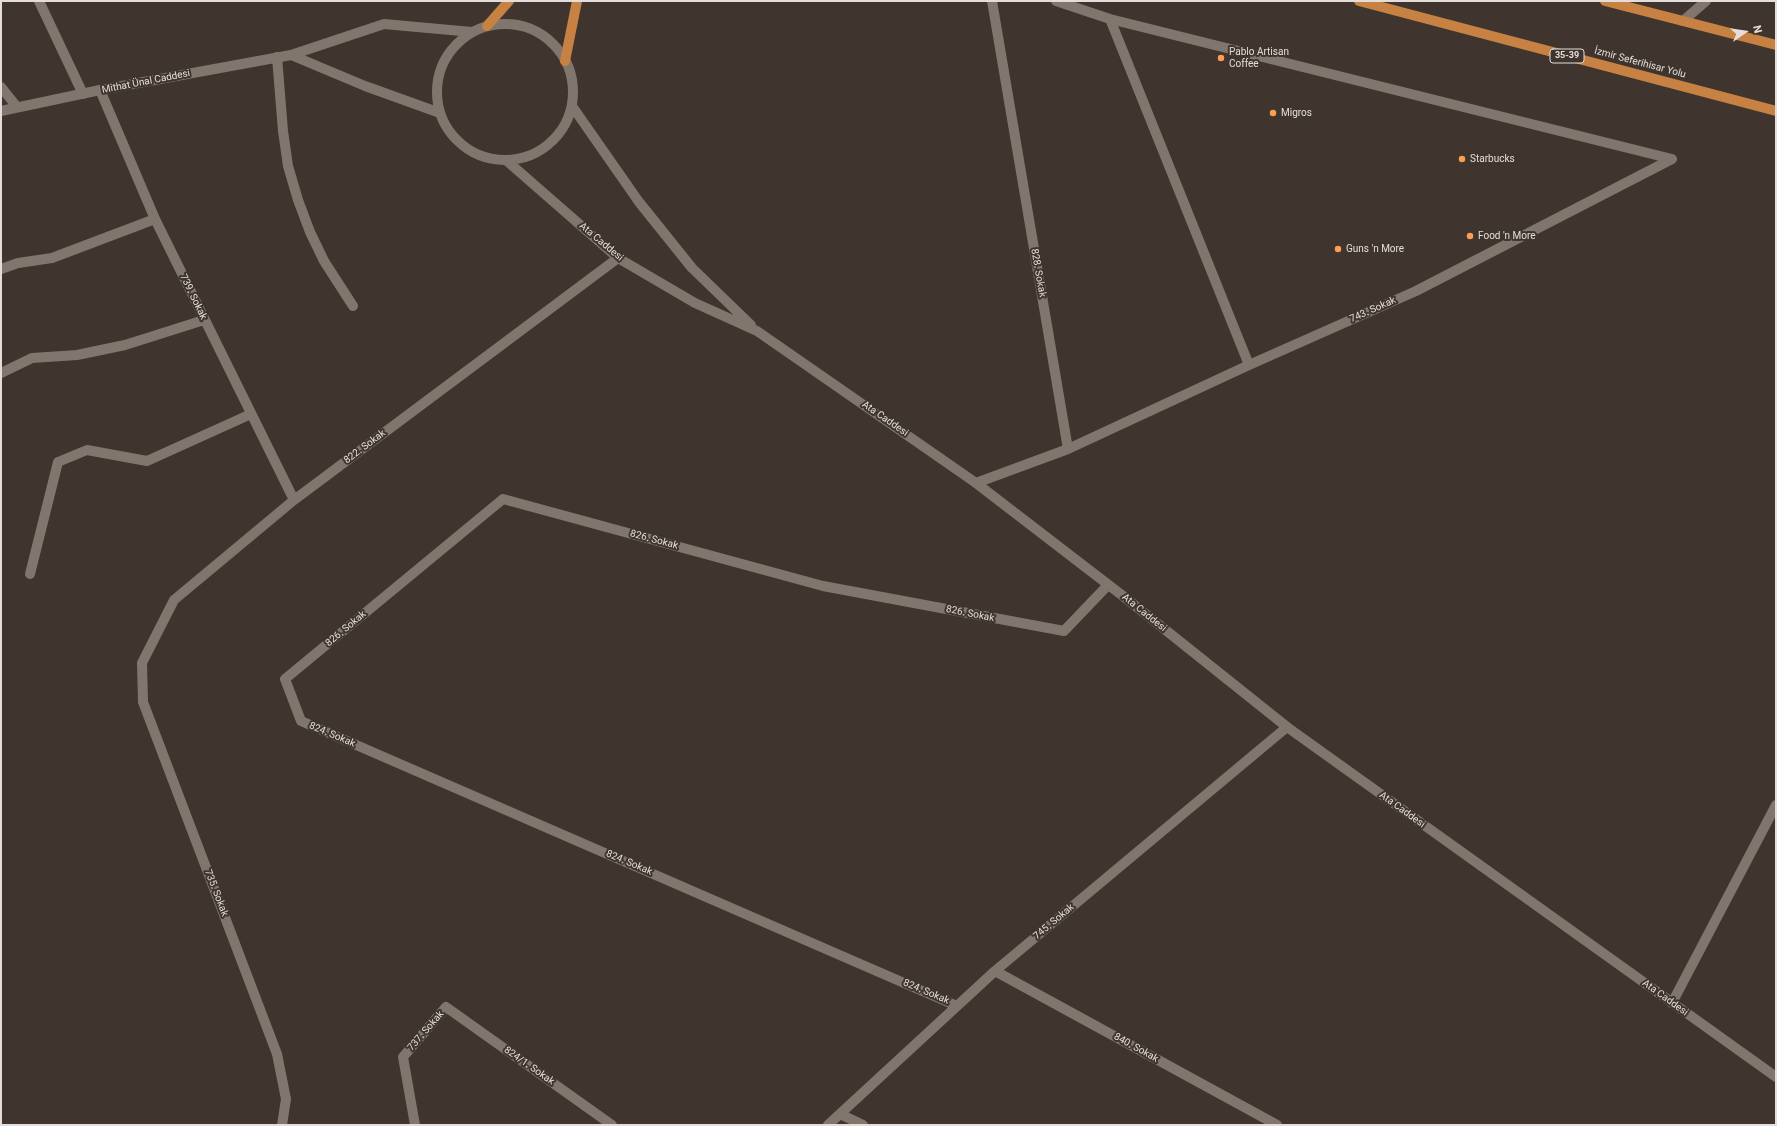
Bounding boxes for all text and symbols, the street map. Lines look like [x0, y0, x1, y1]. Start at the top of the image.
north arrow [1725, 12, 1765, 52]
text: N [1750, 24, 1764, 34]
street label: İzmir Seferihisar Yolu [1593, 45, 1687, 81]
place label: Pablo Artisan Coffee [1229, 46, 1289, 70]
road number: 35-39 [1550, 49, 1584, 63]
marker: Pablo Artisan Coffee [1216, 53, 1226, 63]
street label: Mithat Ünal Caddesi [101, 68, 191, 96]
place label: Migros [1281, 107, 1312, 119]
marker: Migros [1268, 108, 1278, 118]
place label: Starbucks [1470, 153, 1515, 165]
marker: Starbucks [1457, 154, 1467, 164]
street label: Ata Caddesi [577, 220, 625, 264]
place label: Food 'n More [1478, 230, 1536, 242]
marker: Food 'n More [1465, 231, 1475, 241]
place label: Guns 'n More [1346, 243, 1404, 255]
marker: Guns 'n More [1333, 244, 1343, 254]
street label: 828. Sokak [1028, 248, 1048, 298]
street label: 739. Sokak [177, 272, 209, 322]
street label: 743. Sokak [1348, 295, 1398, 325]
street label: Ata Caddesi [860, 399, 910, 439]
street label: 822. Sokak [342, 427, 388, 467]
street label: 826. Sokak [629, 528, 679, 552]
street label: Ata Caddesi [1119, 591, 1169, 635]
street label: 826. Sokak [945, 603, 995, 625]
street label: 826. Sokak [323, 609, 369, 649]
street label: 824. Sokak [307, 720, 357, 750]
street label: Ata Caddesi [1377, 789, 1427, 831]
street label: 824. Sokak [604, 848, 654, 878]
street label: 735. Sokak [202, 868, 230, 918]
street label: 745. Sokak [1031, 902, 1077, 942]
street label: 824. Sokak [901, 977, 951, 1007]
street label: Ata Caddesi [1640, 977, 1690, 1019]
street label: 737. Sokak [405, 1008, 447, 1054]
street label: 840. Sokak [1112, 1031, 1160, 1065]
street label: 824/1. Sokak [501, 1044, 557, 1088]

